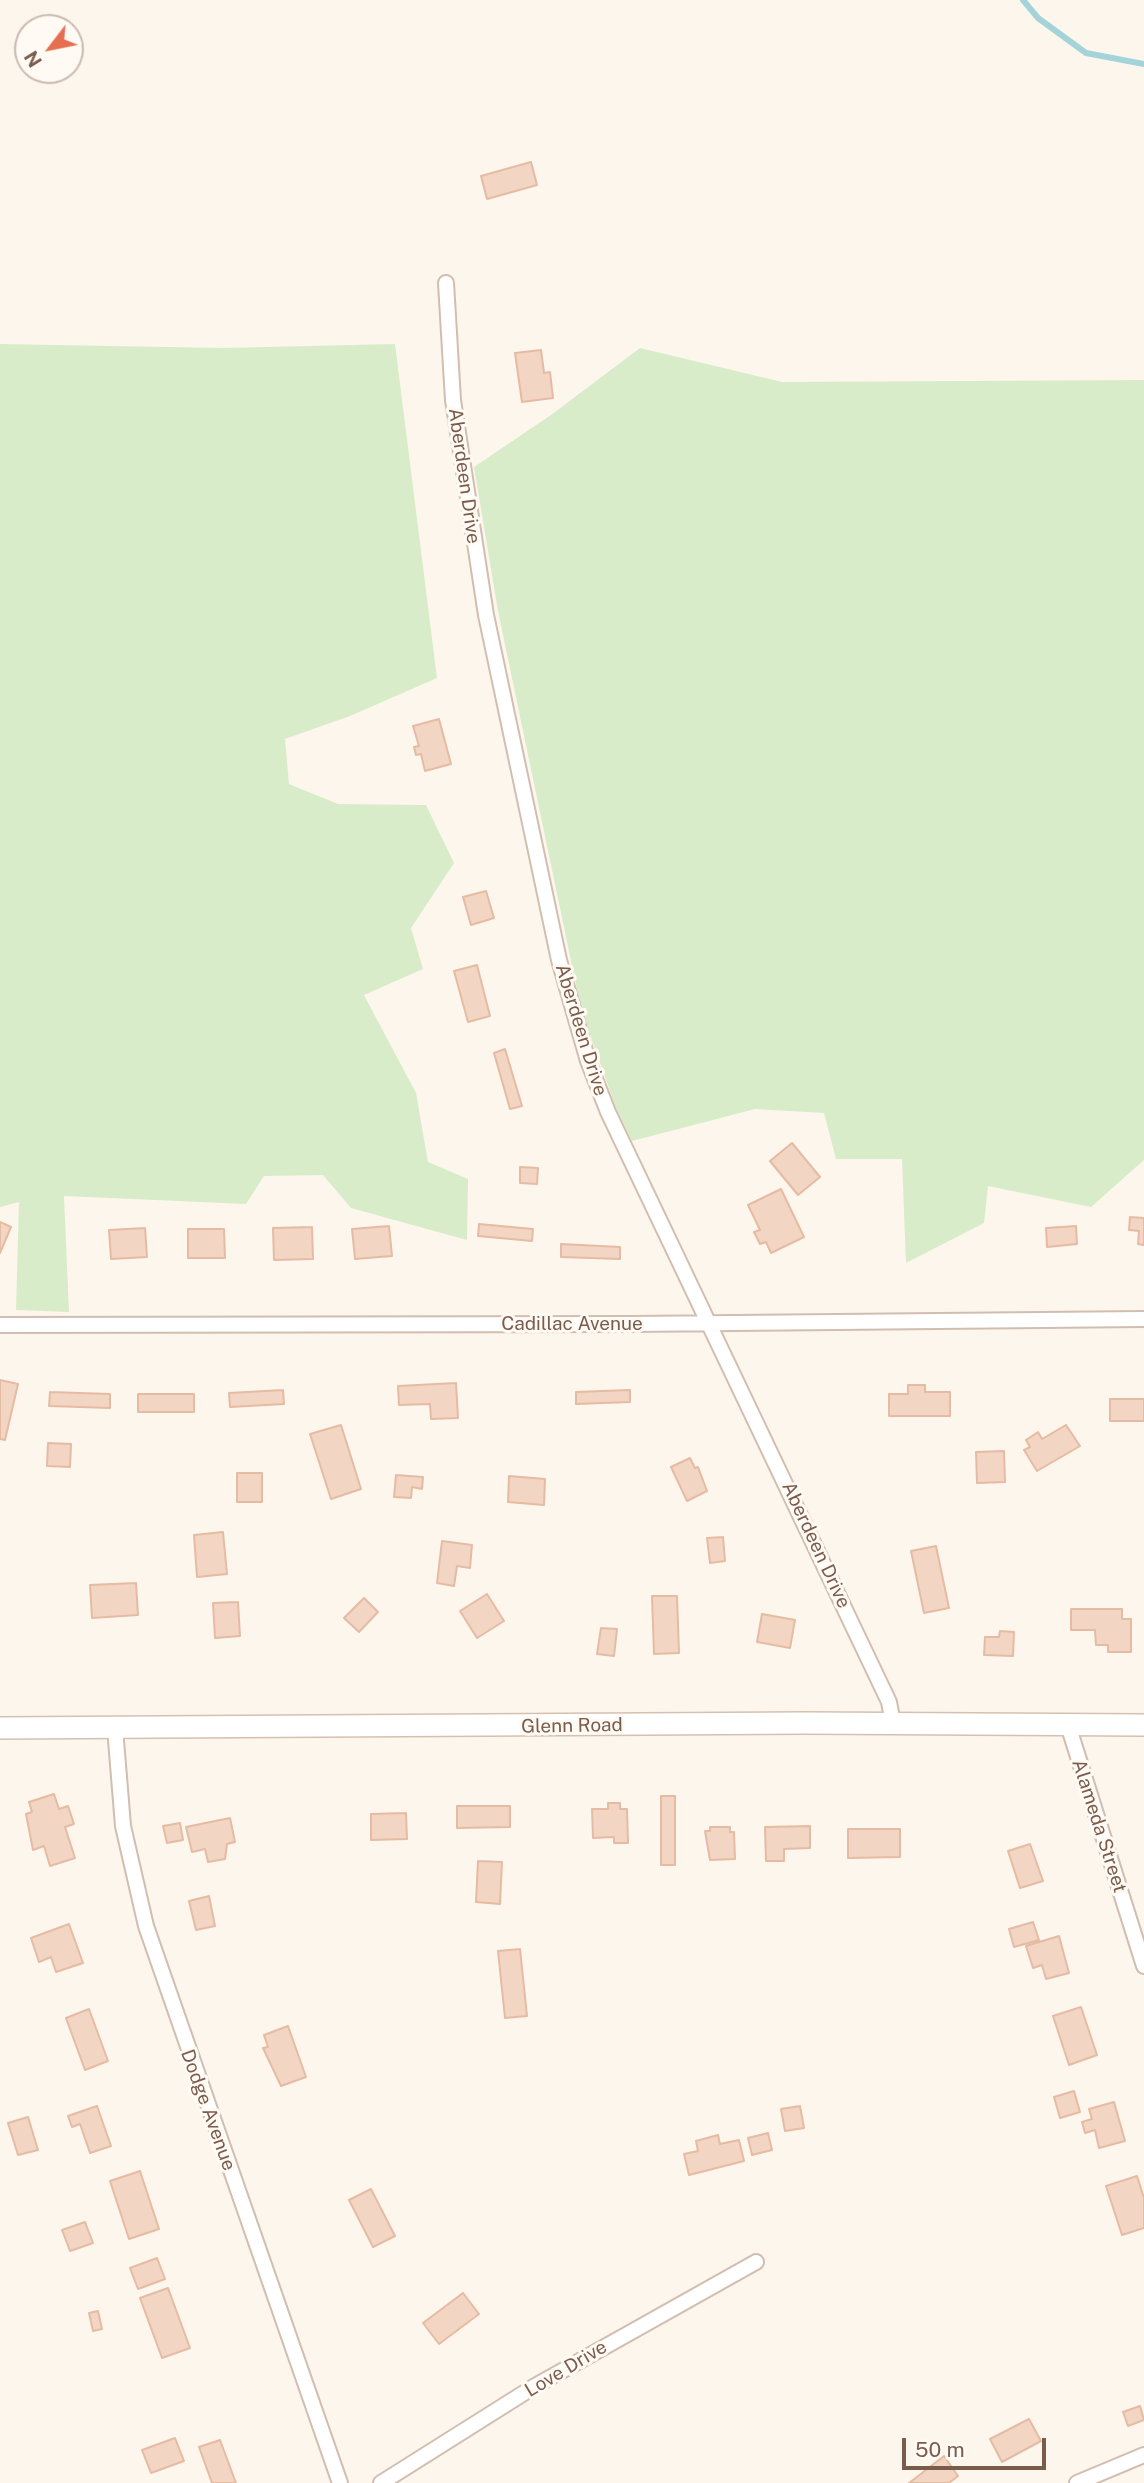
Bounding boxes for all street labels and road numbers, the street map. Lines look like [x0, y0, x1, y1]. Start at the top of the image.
street label: Aberdeen Drive [443, 407, 485, 545]
street label: Aberdeen Drive [550, 961, 612, 1099]
street label: Cadillac Avenue [501, 1313, 643, 1335]
street label: Aberdeen Drive [777, 1478, 855, 1612]
street label: Glenn Road [521, 1714, 623, 1738]
street label: Alameda Street [1067, 1756, 1131, 1896]
street label: Dodge Avenue [176, 2046, 240, 2174]
street label: Love Drive [521, 2336, 611, 2402]

